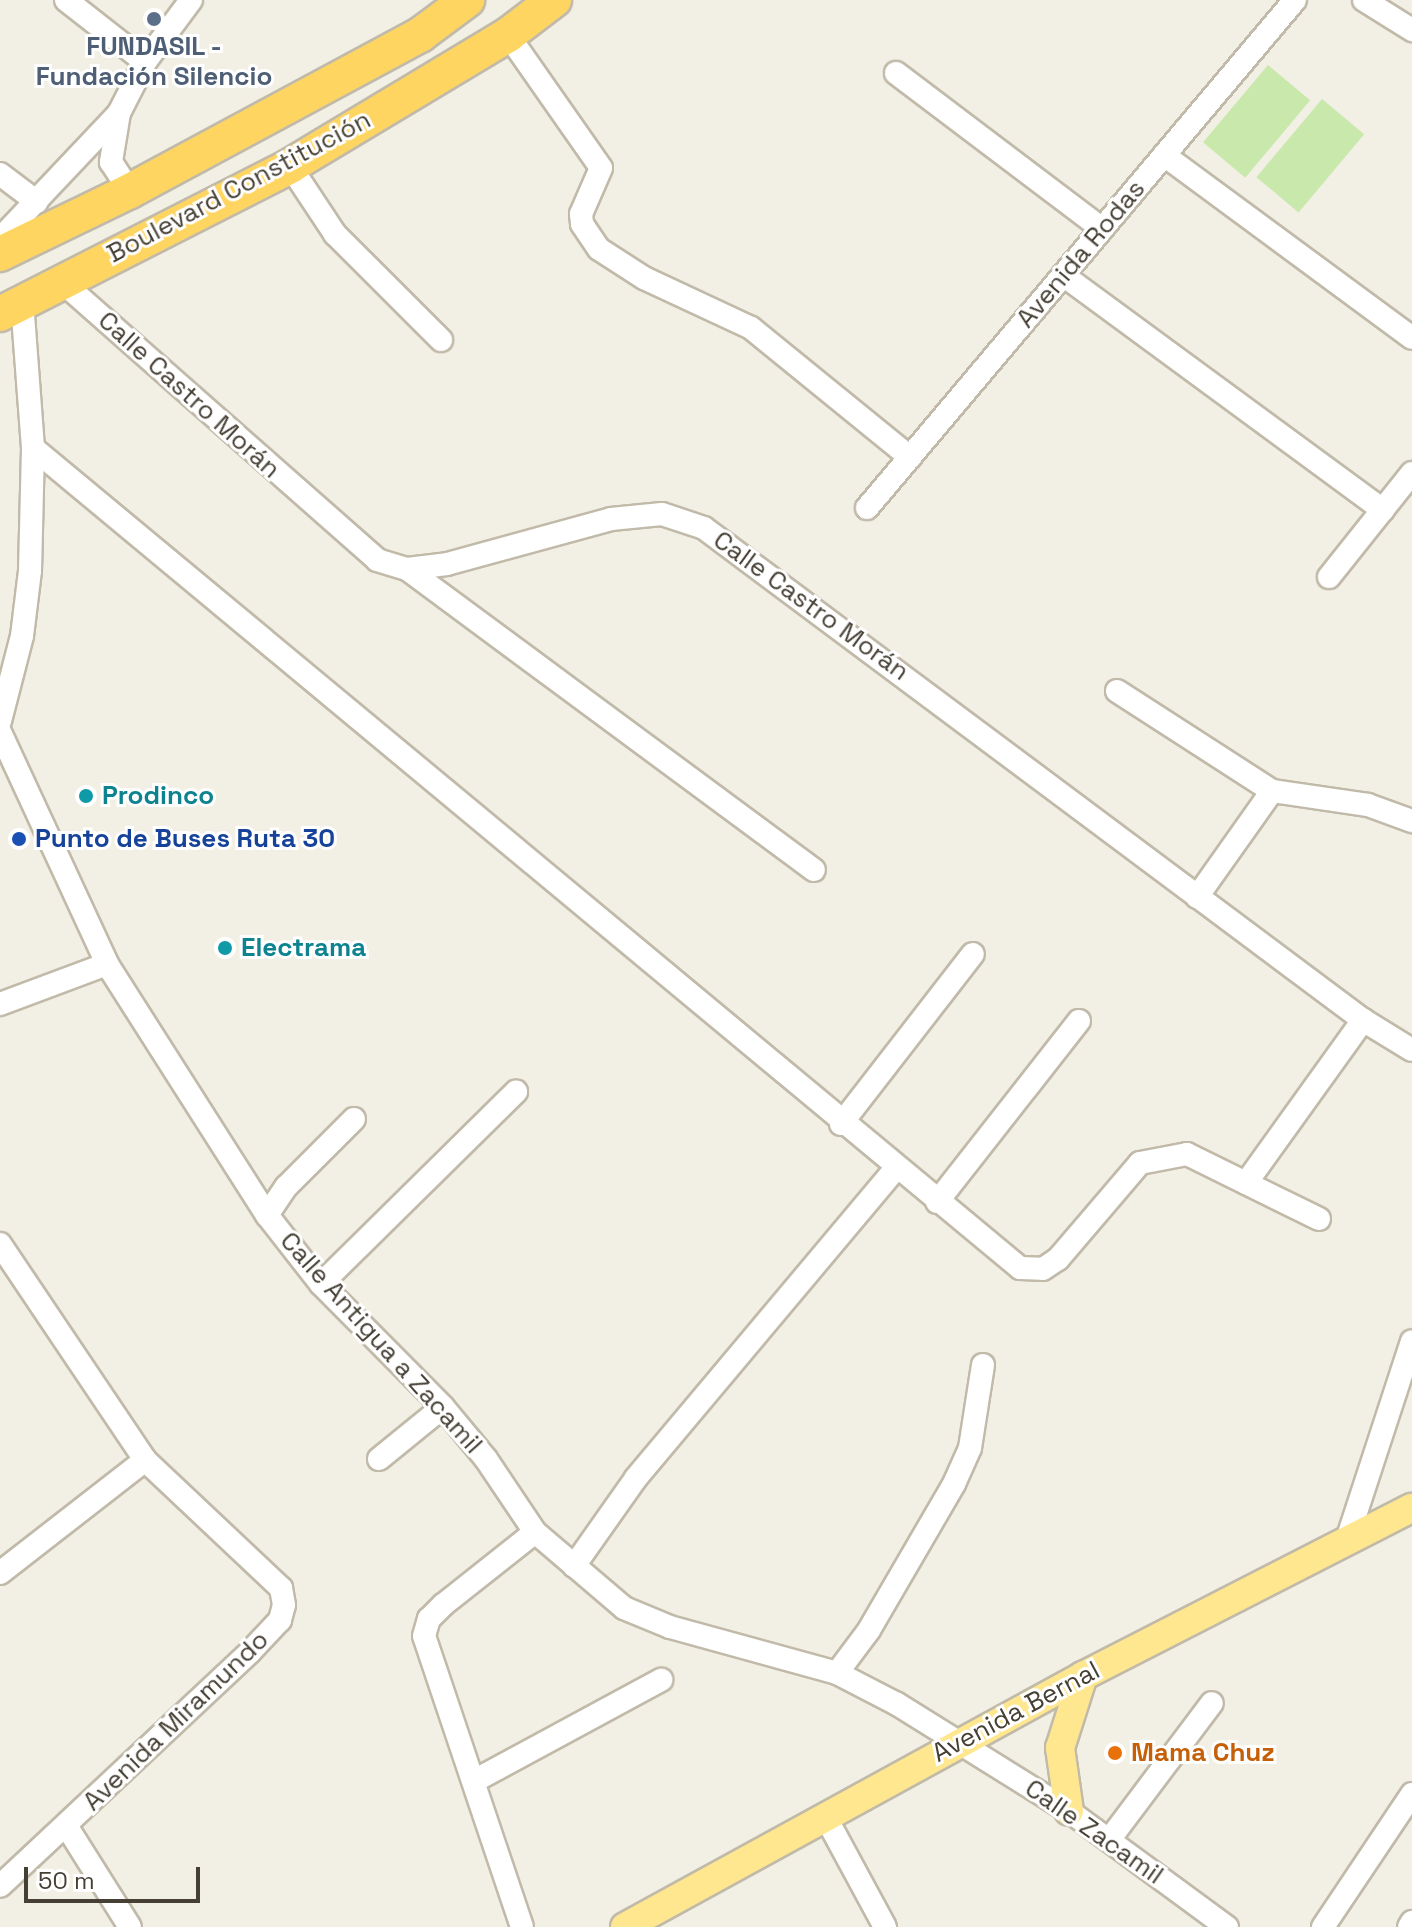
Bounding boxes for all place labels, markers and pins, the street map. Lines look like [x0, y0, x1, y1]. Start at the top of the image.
marker: FUNDASIL - Fundación Silencio [145, 10, 163, 28]
place label: FUNDASIL - Fundación Silencio [36, 31, 272, 92]
place label: Prodinco [102, 780, 214, 812]
marker: Prodinco [77, 787, 95, 805]
place label: Punto de Buses Ruta 30 [35, 823, 335, 855]
marker: Punto de Buses Ruta 30 [10, 830, 28, 848]
place label: Electrama [241, 932, 366, 964]
marker: Electrama [216, 939, 234, 957]
place label: Mama Chuz [1131, 1737, 1275, 1769]
marker: Mama Chuz [1106, 1744, 1124, 1762]

